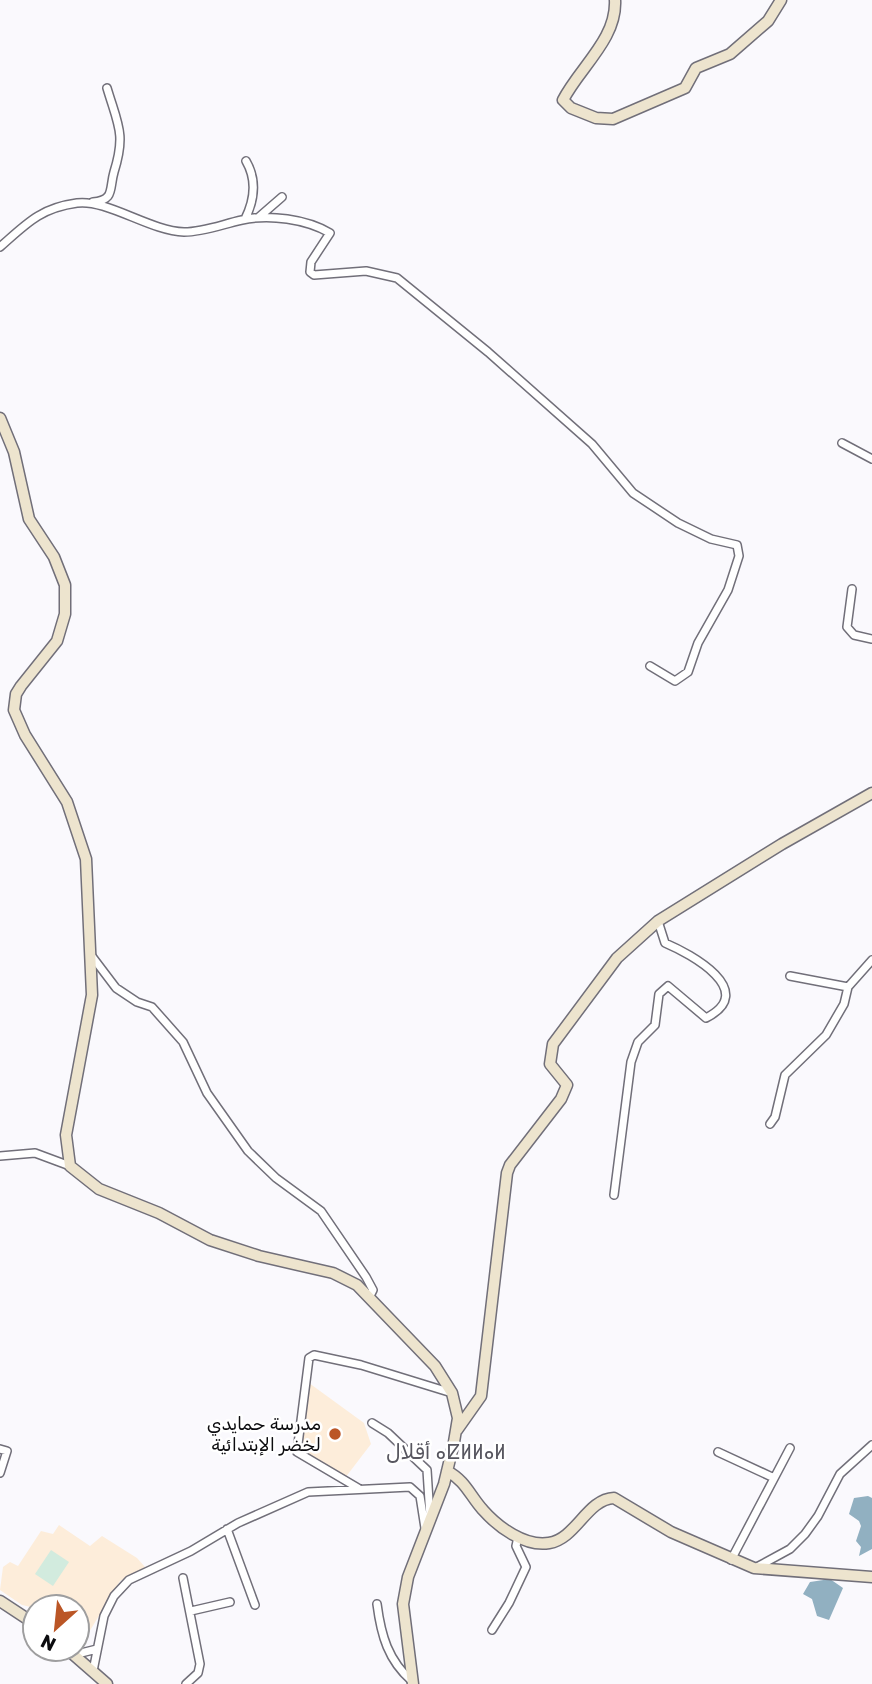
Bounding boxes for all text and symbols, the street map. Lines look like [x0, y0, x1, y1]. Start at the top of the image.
place label: مدرسة حمايدي لخضر الإبتدائية [207, 1413, 321, 1456]
marker: مدرسة حمايدي لخضر الإبتدائية [327, 1426, 343, 1442]
district label: أقلال ⴰⵇⵍⵍⴰⵍ [386, 1439, 506, 1464]
north arrow [21, 1593, 91, 1663]
text: N [37, 1629, 60, 1656]

